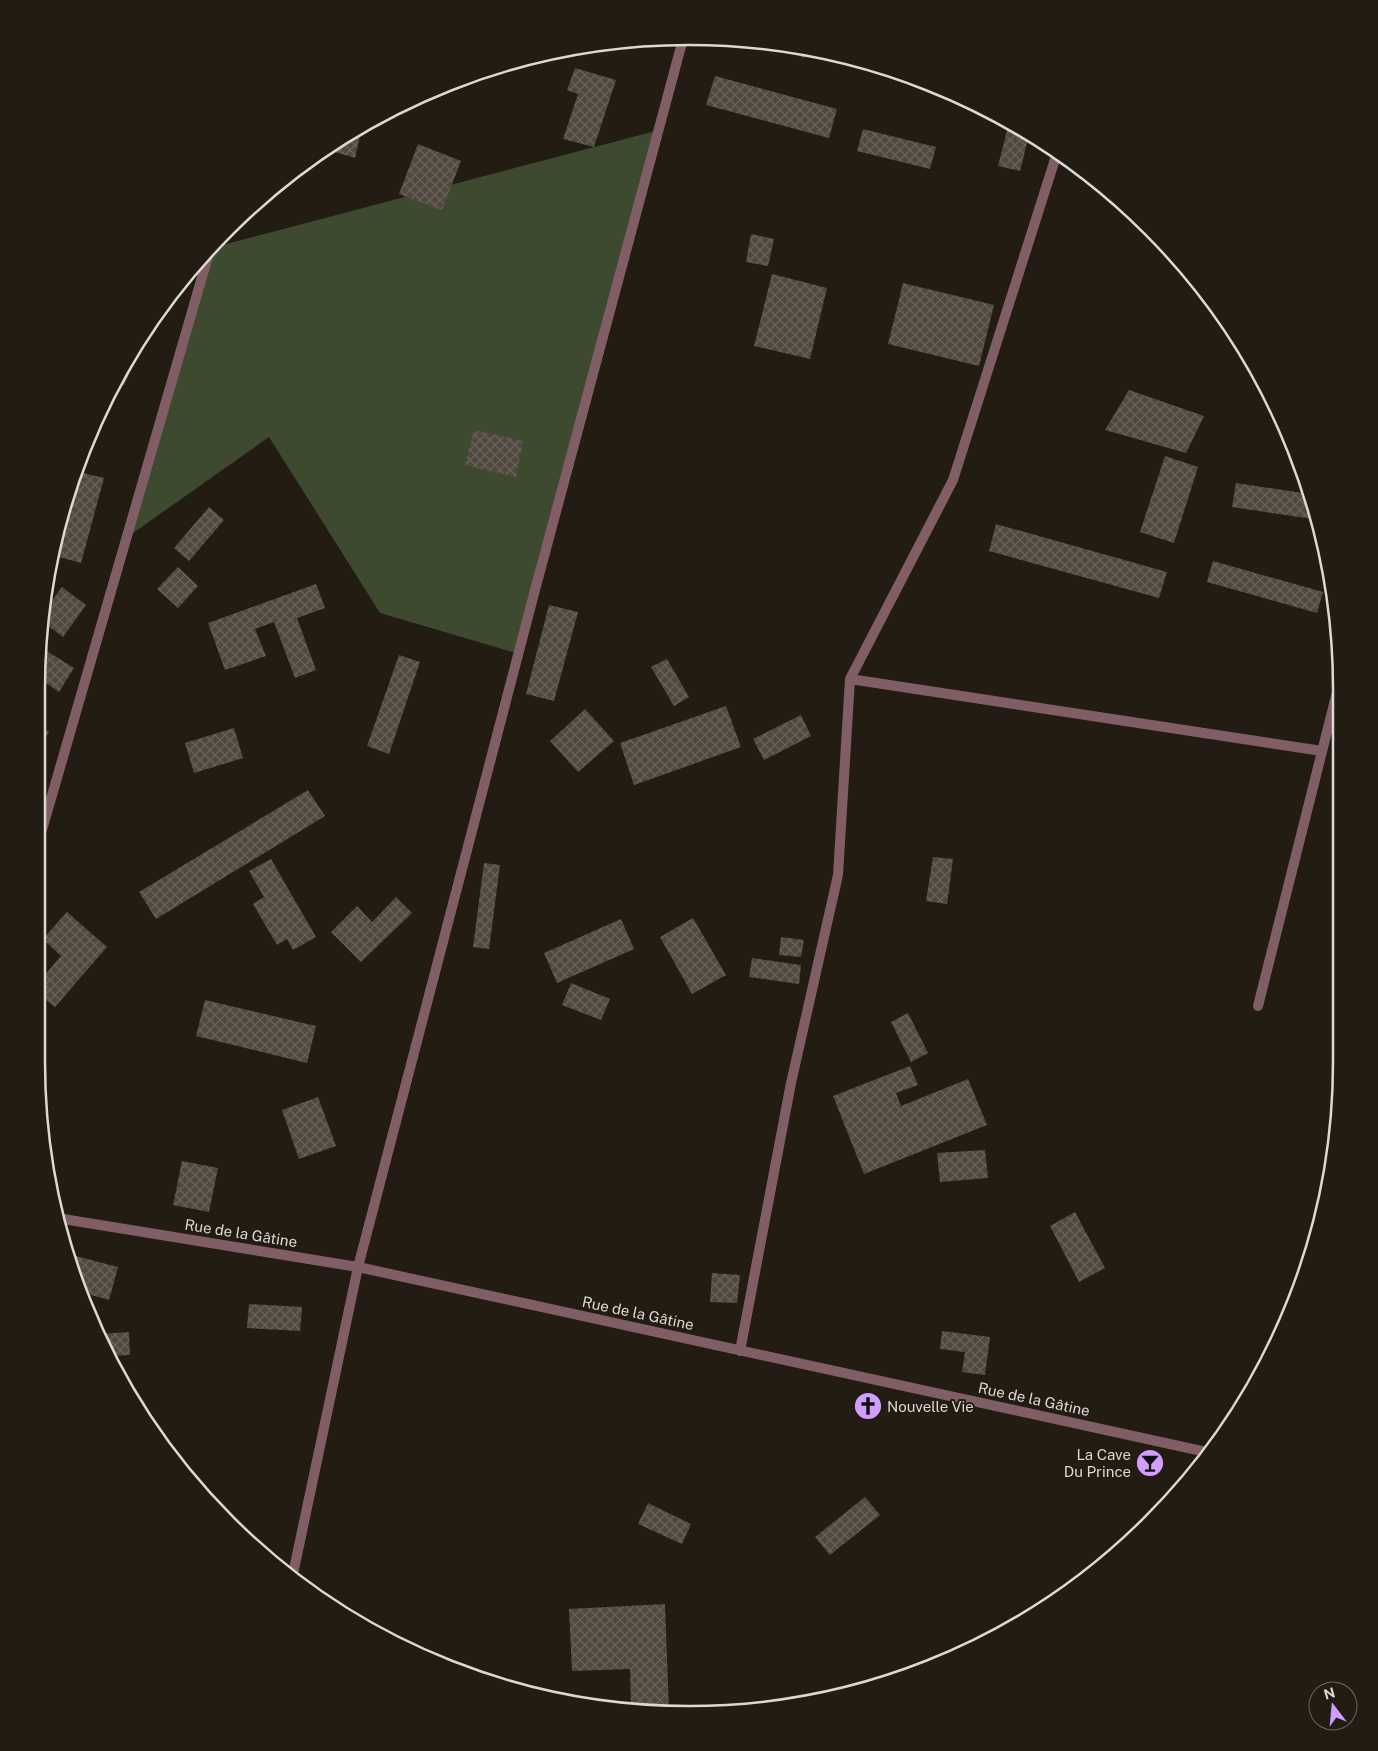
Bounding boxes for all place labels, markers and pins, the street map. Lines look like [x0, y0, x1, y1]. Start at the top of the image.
church icon: Nouvelle Vie [853, 1391, 883, 1421]
place label: Nouvelle Vie [887, 1398, 974, 1415]
place label: La Cave Du Prince [1064, 1446, 1131, 1480]
bar icon: La Cave Du Prince [1135, 1448, 1165, 1478]

